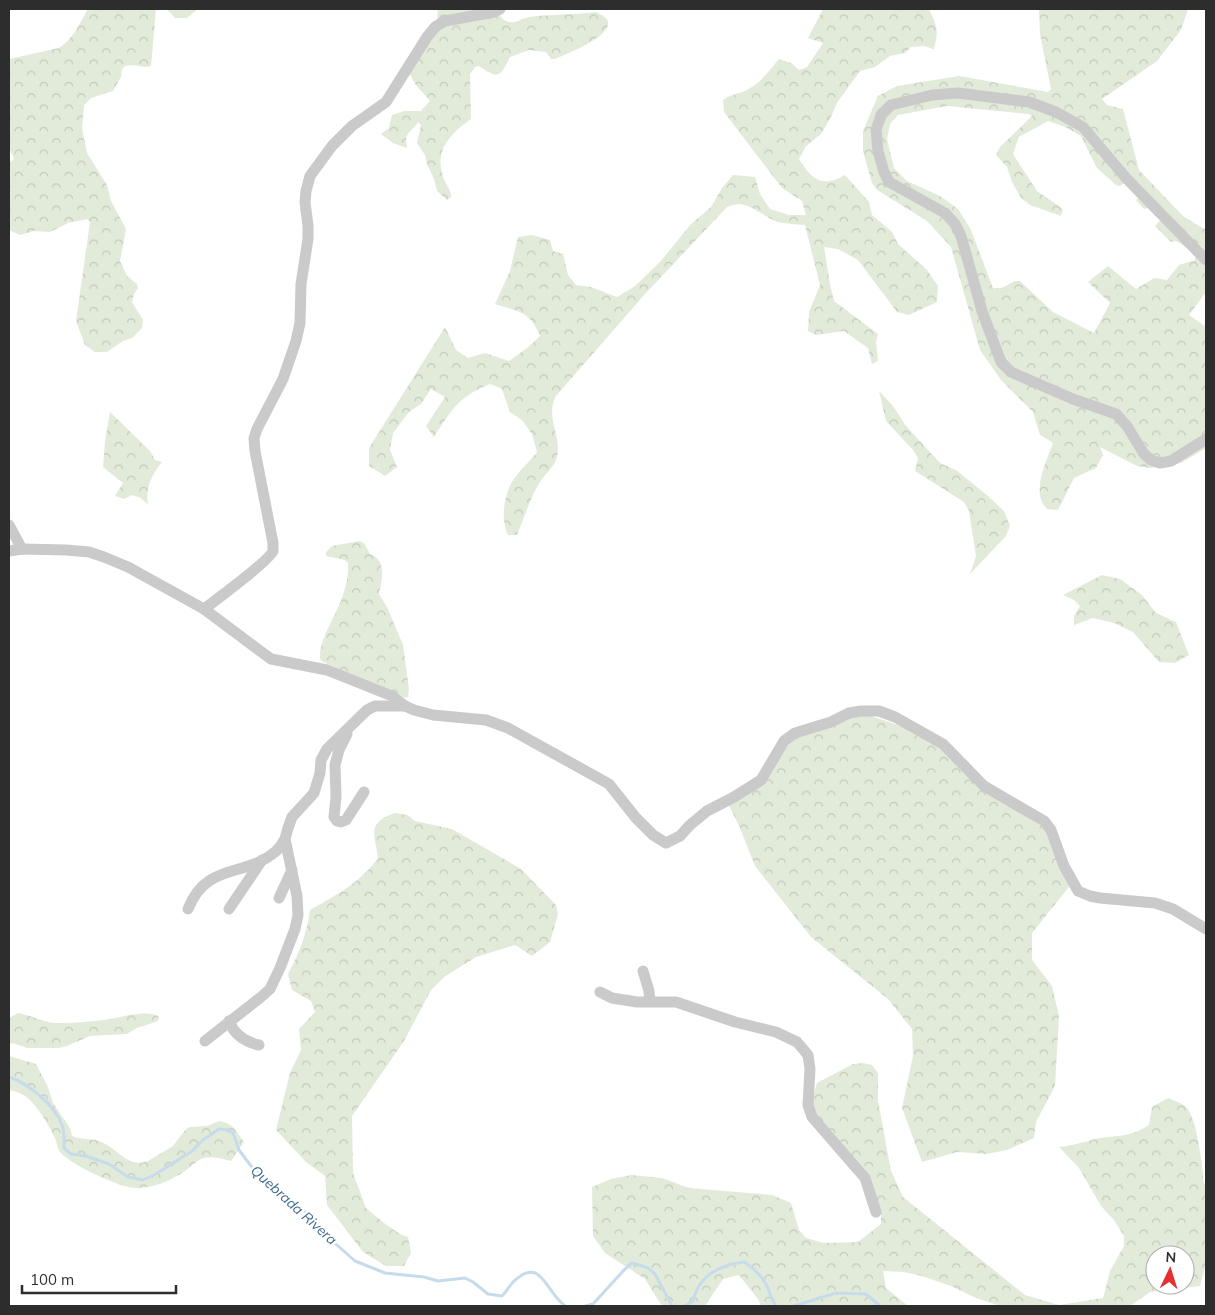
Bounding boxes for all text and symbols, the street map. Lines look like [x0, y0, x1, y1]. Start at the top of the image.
water label: Quebrada Rivera [247, 1161, 341, 1249]
north arrow [1145, 1245, 1195, 1295]
text: N [1165, 1248, 1177, 1266]
scale bar [22, 1262, 176, 1294]
text: 100 m [30, 1270, 74, 1289]

